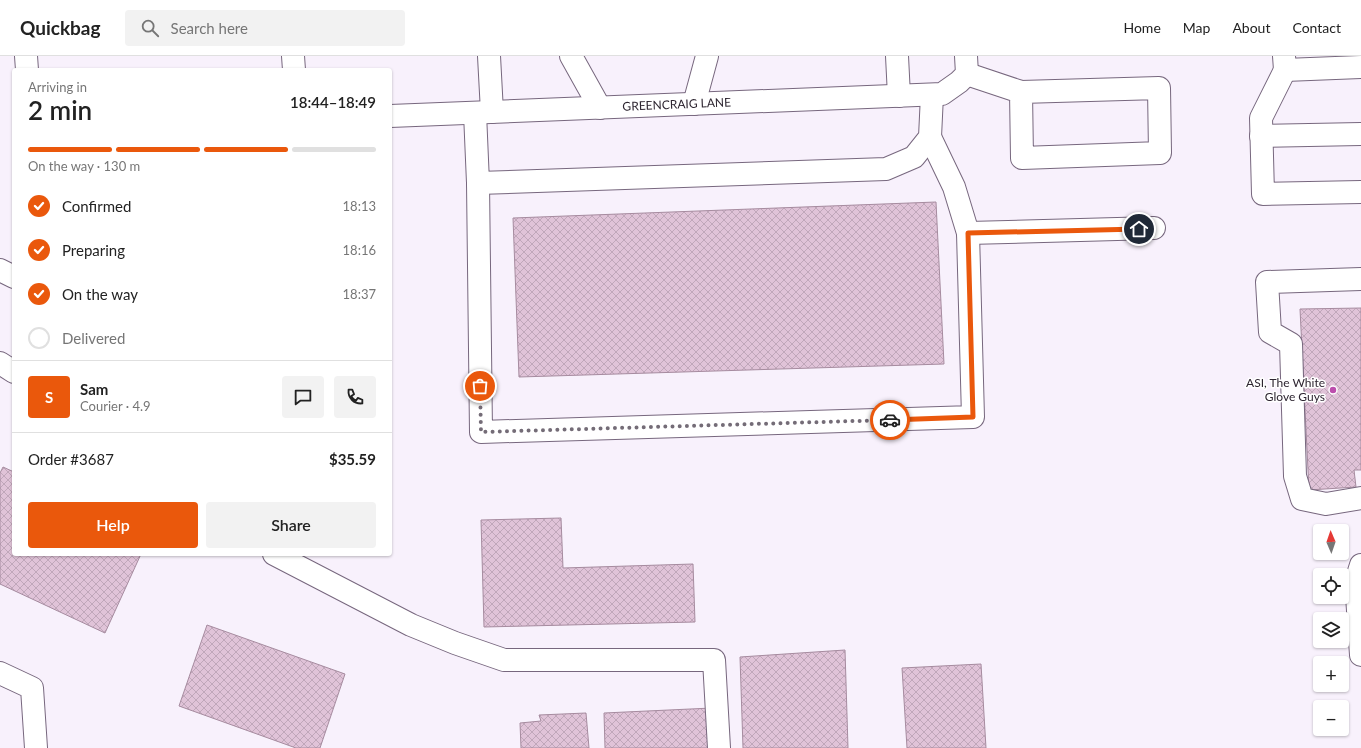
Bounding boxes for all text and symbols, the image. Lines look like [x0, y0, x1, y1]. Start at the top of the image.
search box [125, 10, 405, 46]
text: Quickbag [20, 16, 101, 39]
icon: search [139, 17, 161, 39]
text: Search here [171, 19, 248, 37]
text: Home [1123, 19, 1161, 36]
text: Map [1183, 19, 1210, 36]
text: About [1232, 19, 1270, 36]
text: Contact [1292, 19, 1341, 36]
text: Arriving in [28, 79, 87, 95]
text: 18:44–18:49 [290, 93, 376, 111]
text: 2 min [28, 94, 92, 126]
street label: GREENCRAIG LANE [622, 94, 731, 114]
text: On the way · 130 m [28, 158, 140, 174]
icon: check [28, 195, 50, 217]
text: Confirmed [62, 197, 131, 215]
text: 18:13 [343, 198, 376, 214]
pin [1122, 212, 1156, 246]
icon: home [1128, 218, 1150, 240]
icon: check [28, 239, 50, 261]
text: Preparing [62, 241, 125, 259]
text: 18:16 [343, 242, 376, 258]
icon: check [28, 283, 50, 305]
text: On the way [62, 285, 138, 303]
text: 18:37 [343, 286, 376, 302]
text: Delivered [62, 329, 125, 347]
pin [463, 369, 497, 403]
icon: bag [469, 375, 491, 397]
place label: ASI, The White Glove Guys [1246, 375, 1325, 404]
button: chat [282, 376, 324, 418]
button: phone [334, 376, 376, 418]
text: Sam [80, 380, 108, 398]
marker: ASI, The White Glove Guys [1328, 385, 1338, 395]
text: S [45, 388, 53, 406]
text: Courier · 4.9 [80, 398, 151, 414]
courier [870, 400, 910, 440]
icon: car [879, 409, 901, 431]
text: Order #3687 [28, 450, 114, 468]
text: $35.59 [329, 450, 376, 468]
button: Help [28, 502, 198, 548]
button: Share [206, 502, 376, 548]
north arrow [1313, 524, 1349, 560]
map controls [1313, 524, 1349, 736]
button: locate [1313, 568, 1349, 604]
button: layers [1313, 612, 1349, 648]
button: + [1313, 656, 1349, 692]
button: − [1313, 700, 1349, 736]

